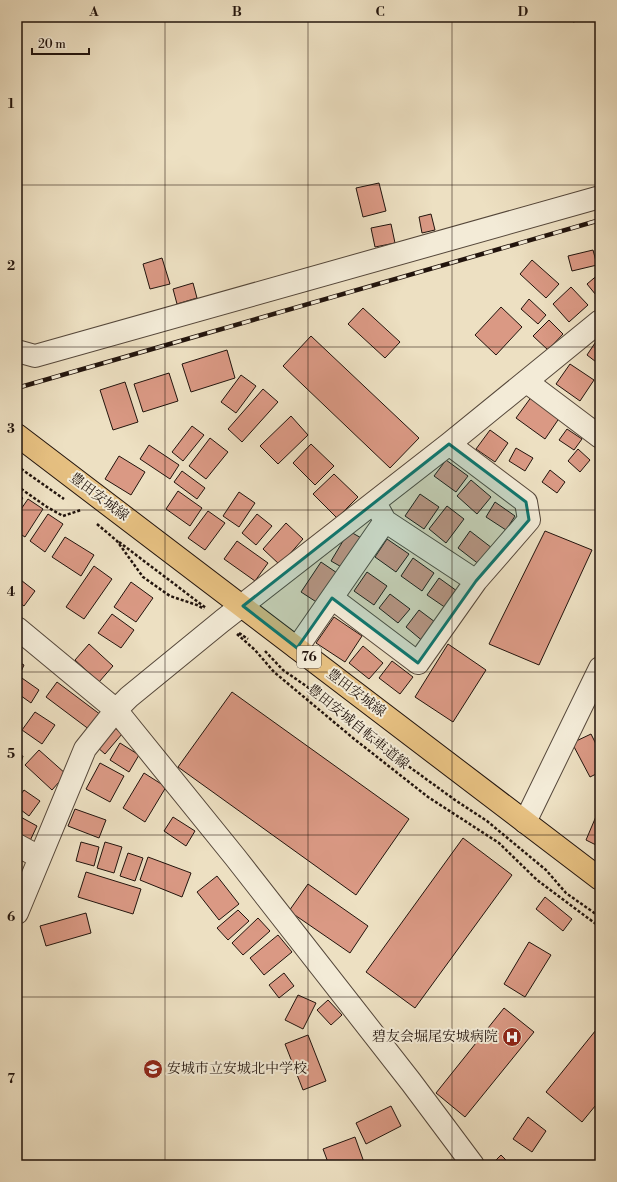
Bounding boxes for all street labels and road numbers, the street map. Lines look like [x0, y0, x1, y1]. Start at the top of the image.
street label: 豊田安城線 [66, 469, 132, 525]
road number: 76 [297, 646, 321, 668]
street label: 豊田安城線 [323, 665, 389, 721]
street label: 豊田安城自転車道線 [303, 680, 413, 774]

